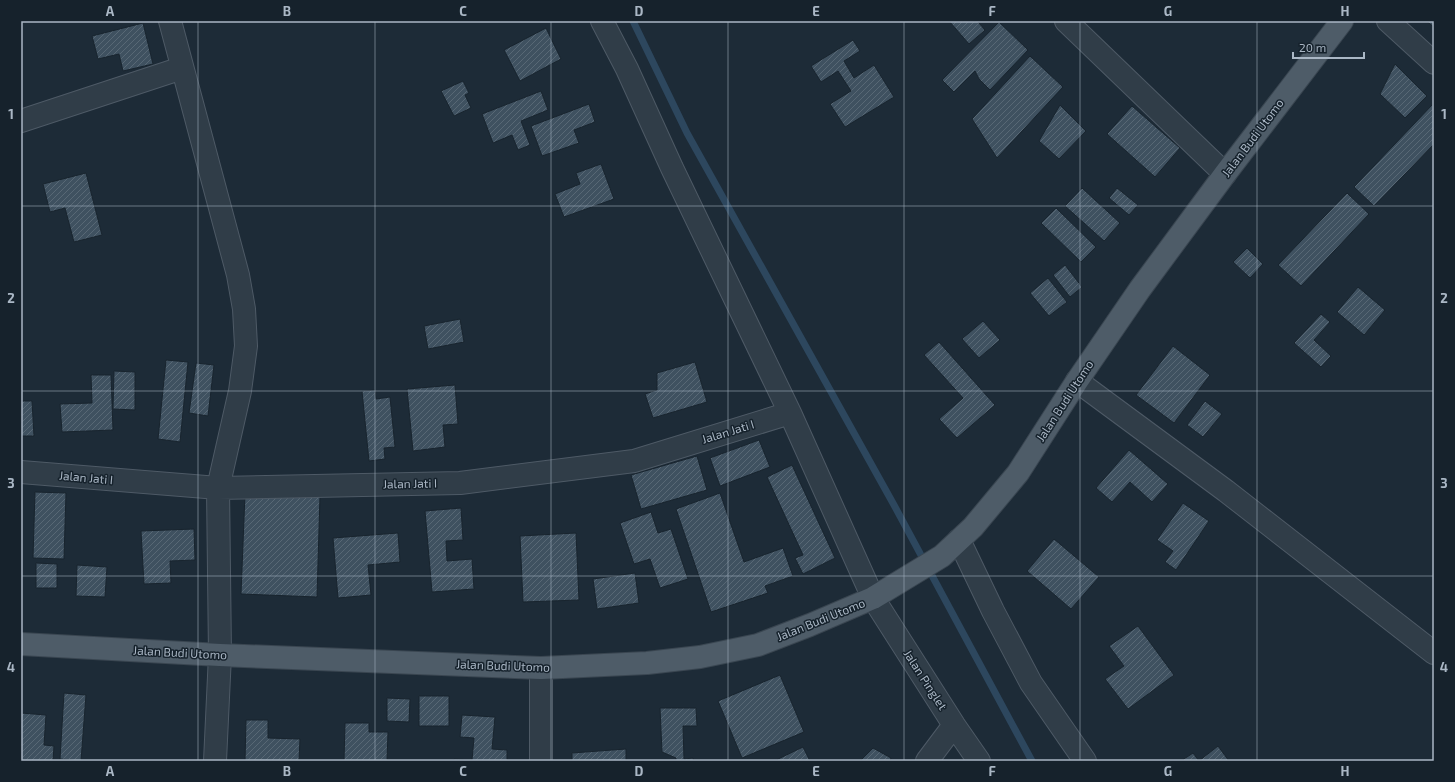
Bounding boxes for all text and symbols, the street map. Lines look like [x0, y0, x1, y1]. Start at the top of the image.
text: A [106, 3, 115, 19]
text: B [283, 3, 291, 19]
text: C [459, 3, 467, 19]
text: D [635, 3, 644, 19]
text: E [812, 3, 820, 19]
text: F [988, 3, 996, 19]
text: G [1164, 3, 1172, 19]
text: H [1341, 3, 1350, 19]
scale bar [1293, 34, 1364, 60]
text: 20 m [1299, 40, 1326, 54]
street label: Jalan Budi Utomo [1218, 96, 1286, 179]
text: 1 [8, 106, 14, 122]
text: 1 [1441, 106, 1447, 122]
text: 2 [7, 290, 15, 306]
text: 2 [1440, 290, 1448, 306]
street label: Jalan Budi Utomo [1033, 357, 1096, 444]
street label: Jalan Jati I [700, 416, 756, 446]
street label: Jalan Jati I [58, 468, 114, 486]
text: 3 [7, 475, 15, 491]
text: 3 [1440, 475, 1448, 491]
street label: Jalan Jati I [383, 476, 437, 490]
street label: Jalan Budi Utomo [774, 595, 867, 643]
street label: Jalan Budi Utomo [133, 643, 228, 661]
street label: Jalan Pinglet [901, 647, 951, 712]
street label: Jalan Budi Utomo [456, 656, 550, 674]
text: 4 [7, 659, 15, 675]
text: 4 [1440, 659, 1448, 675]
text: A [106, 763, 115, 779]
text: B [283, 763, 291, 779]
text: C [459, 763, 467, 779]
text: D [635, 763, 644, 779]
text: E [812, 763, 820, 779]
text: F [988, 763, 996, 779]
text: G [1164, 763, 1172, 779]
text: H [1341, 763, 1350, 779]

